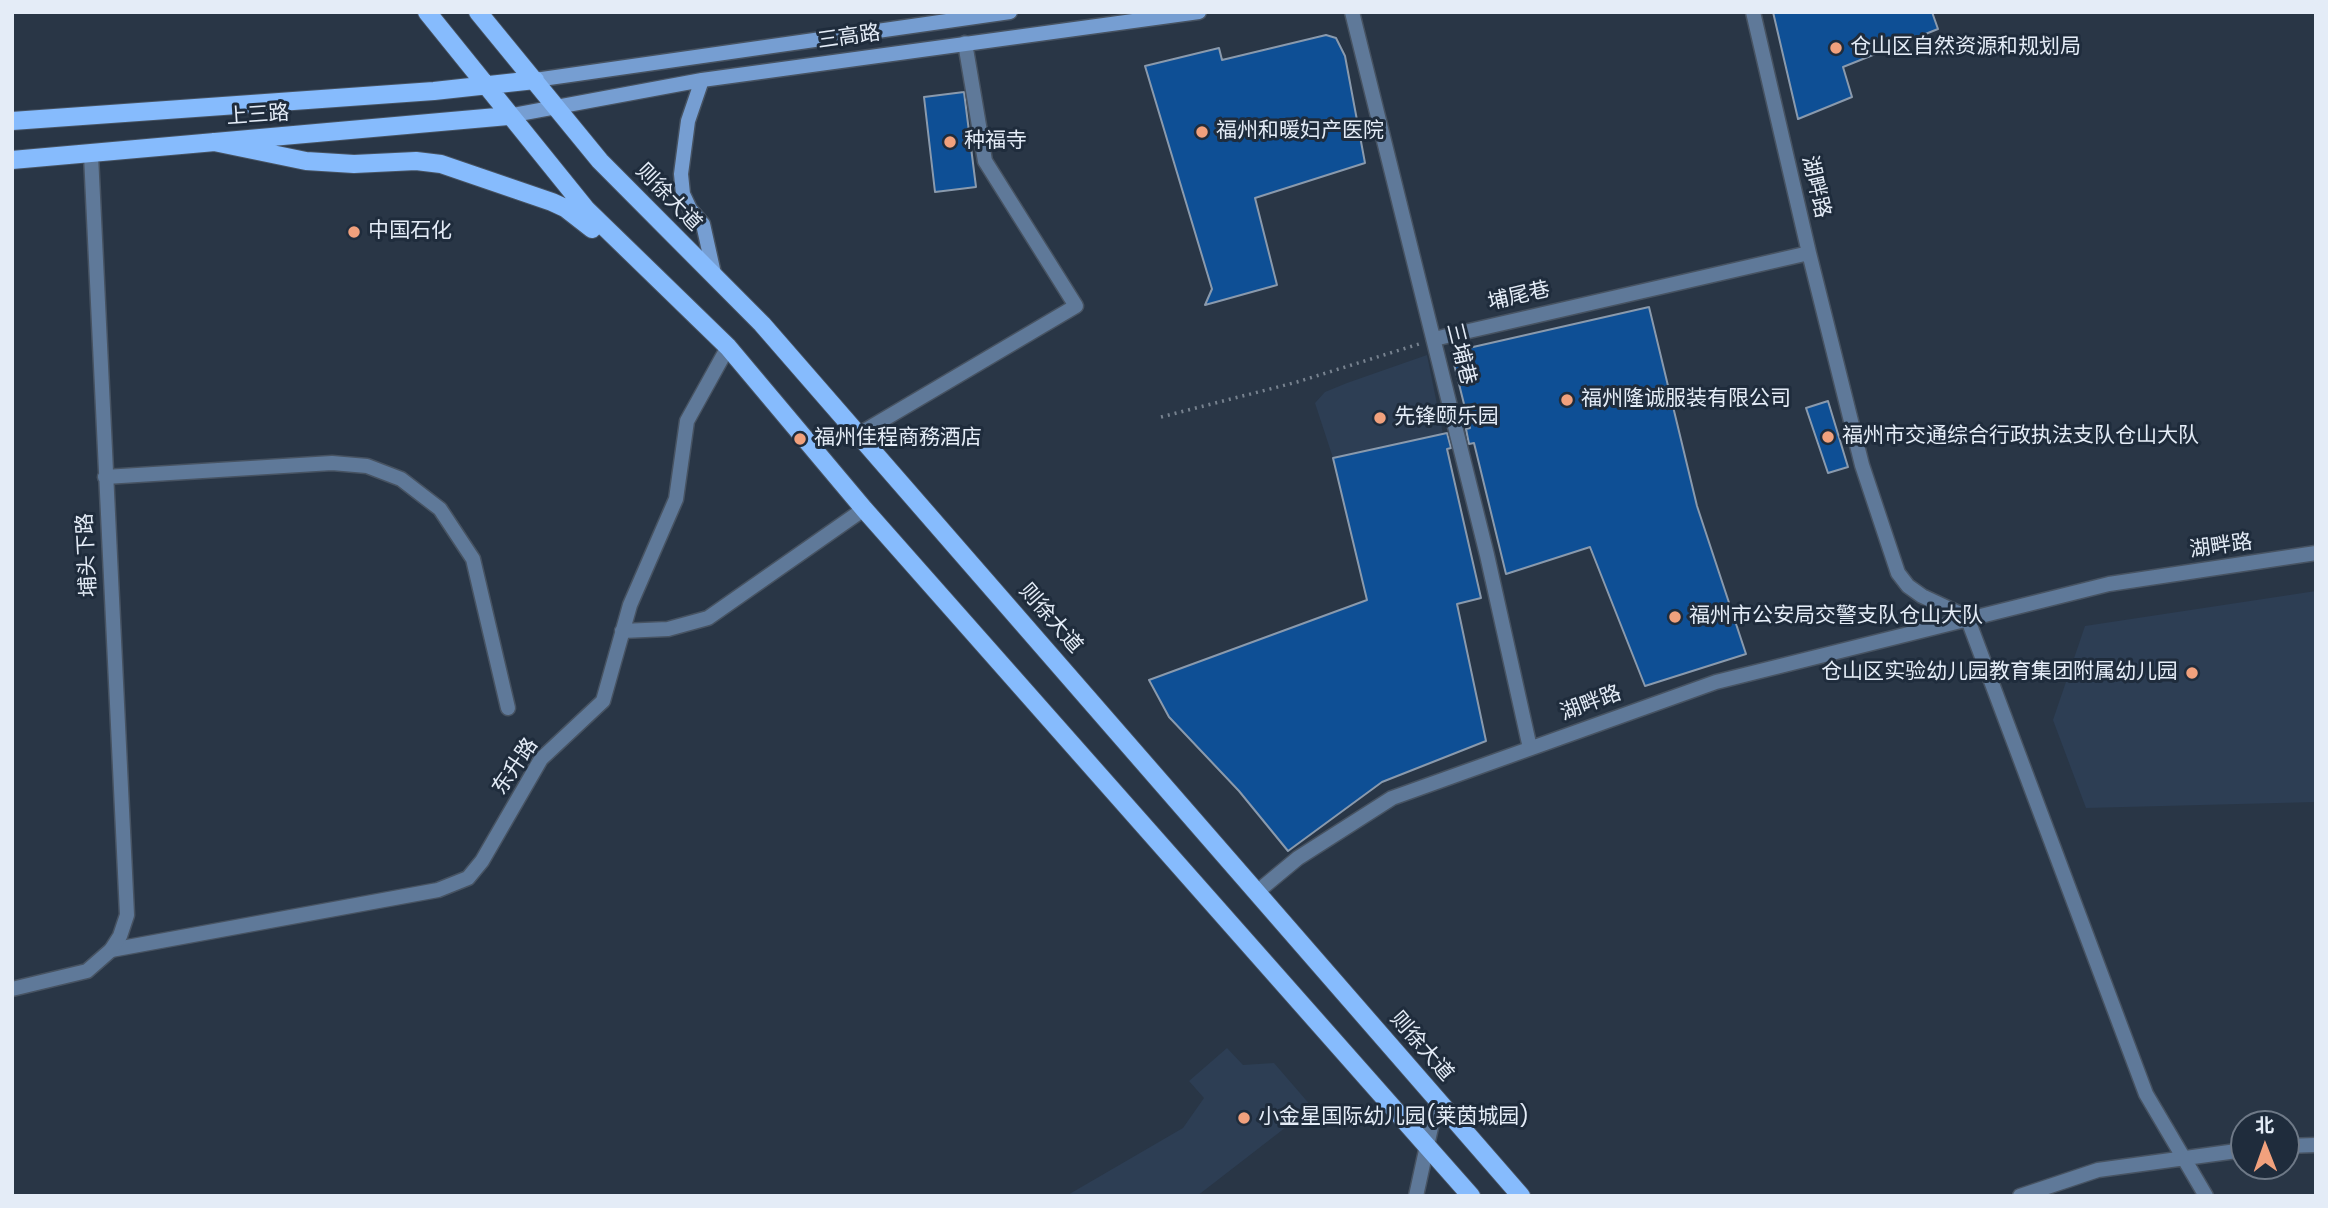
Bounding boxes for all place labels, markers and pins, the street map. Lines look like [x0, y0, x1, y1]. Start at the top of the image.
place label: 仓山区自然资源和规划局 [1850, 35, 2081, 61]
marker: 仓山区自然资源和规划局 [1828, 40, 1844, 56]
place label: 福州和暖妇产医院 [1216, 119, 1384, 145]
marker: 福州和暖妇产医院 [1194, 124, 1210, 140]
place label: 种福寺 [964, 129, 1027, 155]
marker: 种福寺 [942, 134, 958, 150]
place label: 中国石化 [368, 219, 452, 245]
marker: 中国石化 [346, 224, 362, 240]
place label: 福州隆诚服装有限公司 [1581, 387, 1791, 413]
marker: 福州隆诚服装有限公司 [1559, 392, 1575, 408]
place label: 先锋颐乐园 [1394, 405, 1499, 431]
marker: 先锋颐乐园 [1372, 410, 1388, 426]
place label: 福州市交通综合行政执法支队仓山大队 [1842, 424, 2199, 450]
place label: 福州佳程商務酒店 [814, 426, 982, 452]
marker: 福州市交通综合行政执法支队仓山大队 [1820, 429, 1836, 445]
marker: 福州佳程商務酒店 [792, 431, 808, 447]
place label: 福州市公安局交警支队仓山大队 [1689, 604, 1983, 630]
marker: 福州市公安局交警支队仓山大队 [1667, 609, 1683, 625]
place label: 仓山区实验幼儿园教育集团附属幼儿园 [1821, 660, 2178, 686]
marker: 仓山区实验幼儿园教育集团附属幼儿园 [2184, 665, 2200, 681]
place label: 小金星国际幼儿园(莱茵城园) [1258, 1105, 1529, 1131]
marker: 小金星国际幼儿园(莱茵城园) [1236, 1110, 1252, 1126]

